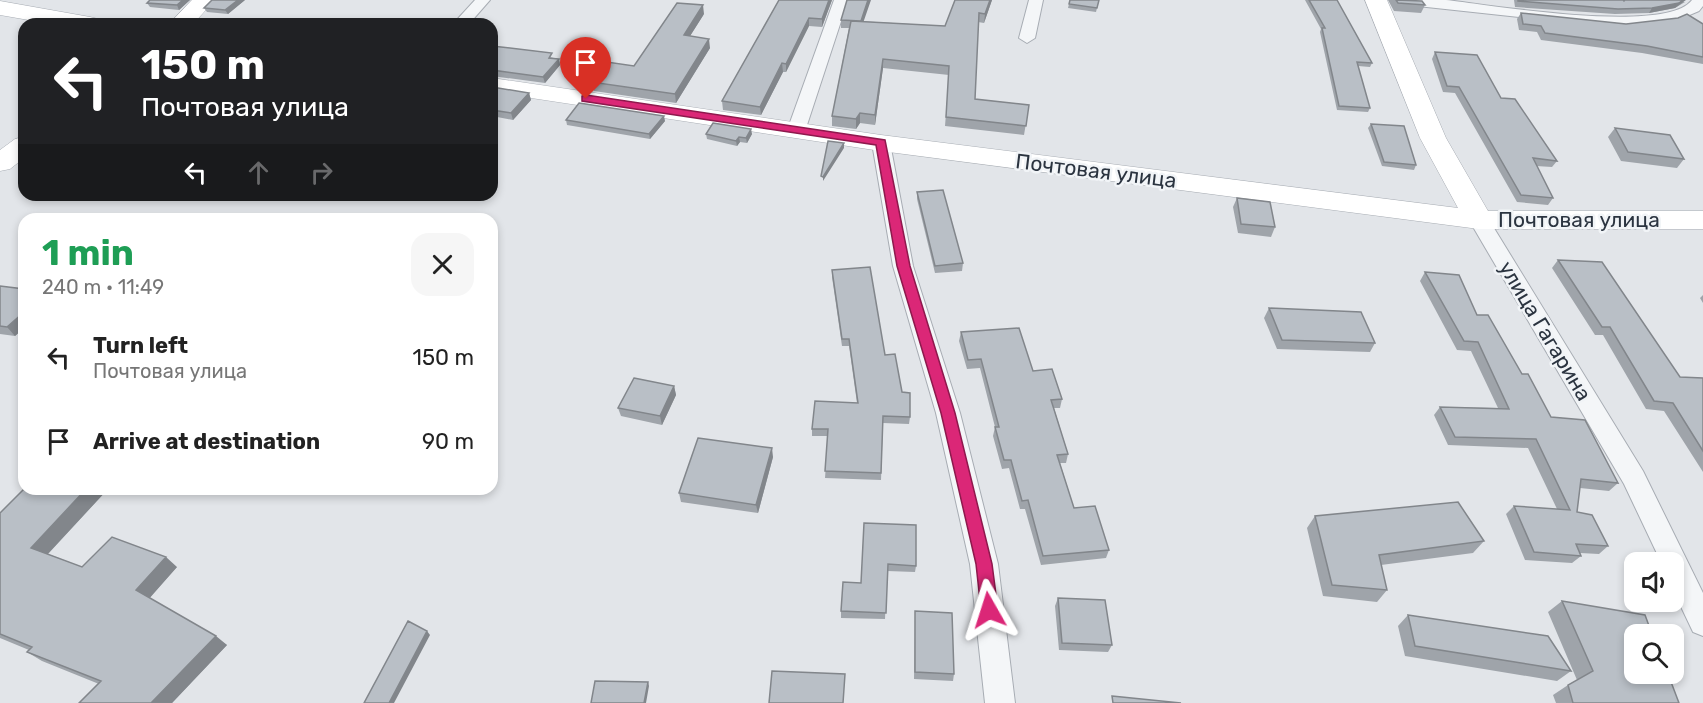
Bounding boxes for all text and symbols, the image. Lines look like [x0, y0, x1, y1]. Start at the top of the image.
pin [560, 37, 611, 99]
text: 150 m [141, 40, 265, 90]
icon: left [42, 42, 120, 120]
icon: arrive [569, 46, 602, 79]
text: Почтовая улица [141, 91, 349, 123]
street label: Почтовая улица [1014, 148, 1178, 193]
icon: left [179, 156, 212, 189]
icon: ahead [242, 156, 275, 189]
icon: right [305, 156, 338, 189]
street label: Почтовая улица [1498, 207, 1660, 232]
text: 1 min [42, 231, 134, 274]
button: close [411, 233, 474, 296]
street label: улица Гагарина [1494, 256, 1597, 405]
text: 240 m · 11:49 [42, 275, 164, 299]
text: Turn left [93, 332, 188, 359]
icon: left [42, 341, 75, 374]
text: 150 m [413, 344, 474, 371]
text: Почтовая улица [93, 359, 247, 383]
icon: arrive [42, 425, 75, 458]
text: Arrive at destination [93, 428, 320, 455]
text: 90 m [422, 428, 474, 455]
map controls [1624, 552, 1684, 684]
button: sound [1624, 552, 1684, 612]
position arrow [957, 578, 1021, 642]
button: search [1624, 624, 1684, 684]

